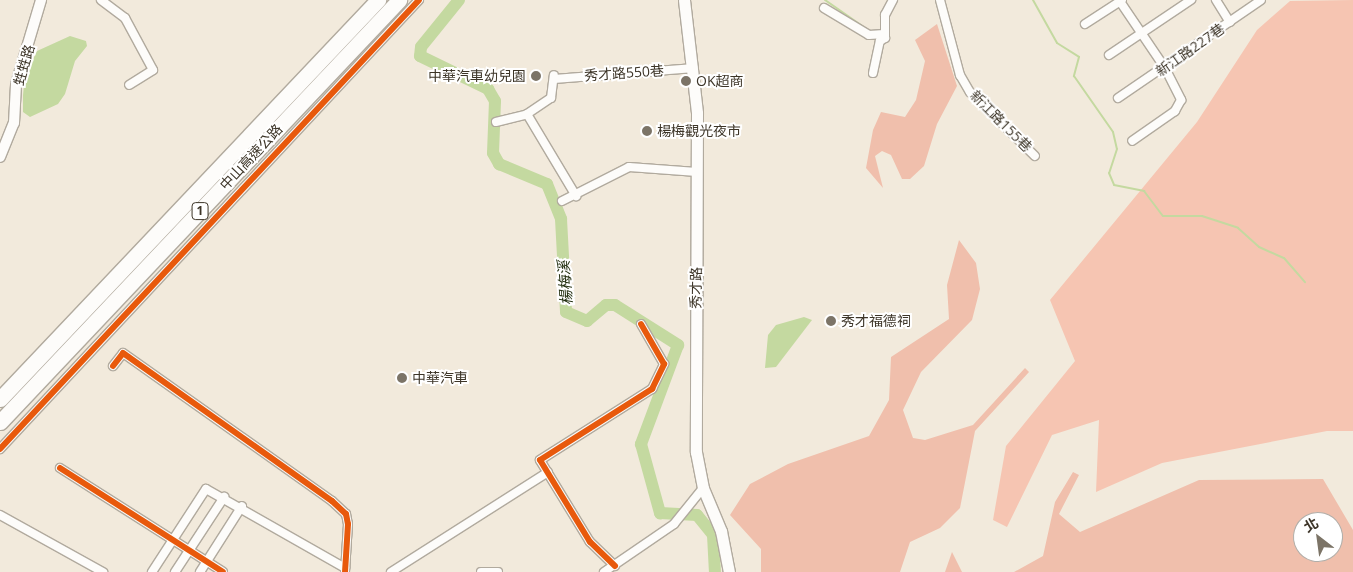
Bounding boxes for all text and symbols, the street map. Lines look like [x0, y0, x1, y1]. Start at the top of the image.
street label: 新江路227巷 [1152, 20, 1228, 80]
street label: 甡甡路 [10, 42, 38, 88]
street label: 秀才路550巷 [584, 62, 664, 84]
place label: 中華汽車幼兒園 [428, 68, 526, 84]
marker: 中華汽車幼兒園 [530, 70, 542, 82]
place label: OK超商 [696, 73, 743, 89]
marker: OK超商 [680, 75, 692, 87]
street label: 新江路155巷 [967, 87, 1035, 155]
street label: 中山高速公路 [216, 121, 286, 193]
place label: 楊梅觀光夜市 [657, 123, 741, 139]
marker: 楊梅觀光夜市 [641, 125, 653, 137]
road number: 1 [191, 202, 209, 220]
water label: 楊梅溪 [554, 260, 576, 306]
street label: 秀才路 [687, 267, 705, 309]
place label: 秀才福德祠 [841, 313, 911, 329]
marker: 秀才福德祠 [825, 315, 837, 327]
place label: 中華汽車 [412, 370, 468, 386]
marker: 中華汽車 [396, 372, 408, 384]
north arrow [1293, 512, 1343, 562]
text: 北 [1300, 513, 1322, 536]

